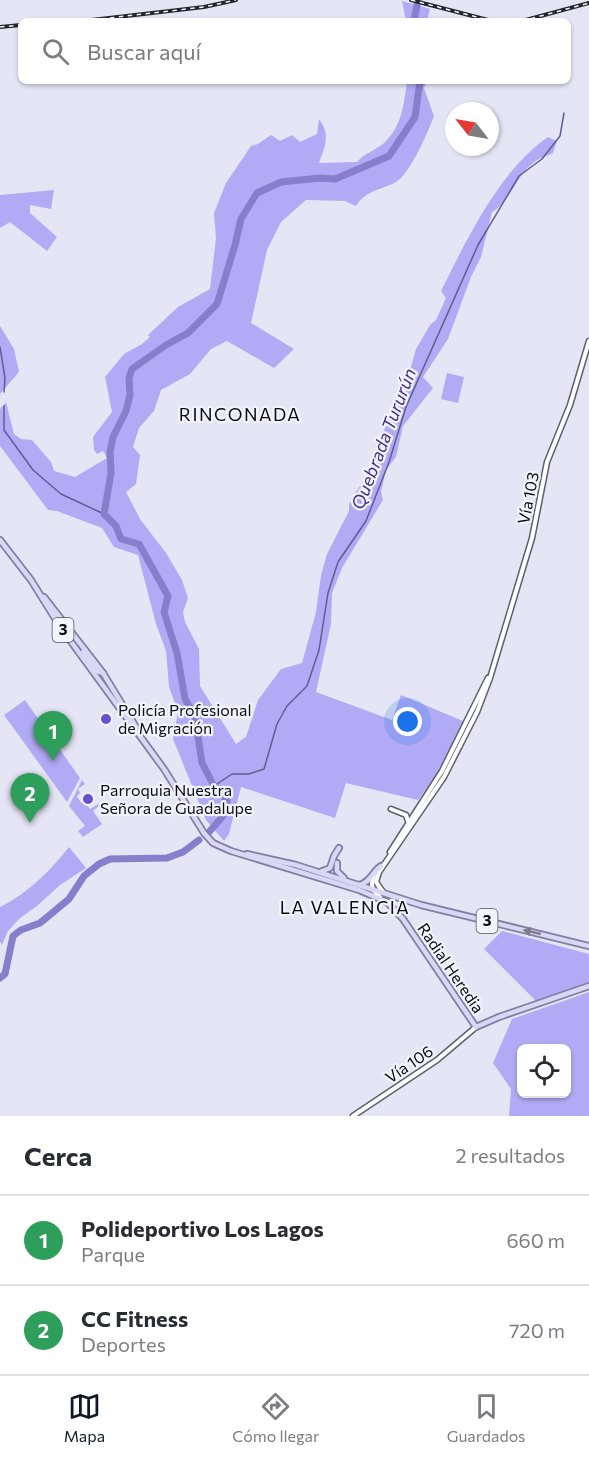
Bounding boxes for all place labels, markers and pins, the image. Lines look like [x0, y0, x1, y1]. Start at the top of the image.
place label: Policía Profesional de Migración [118, 700, 251, 737]
pin: 1 [34, 712, 72, 761]
marker: Policía Profesional de Migración [99, 712, 113, 726]
pin: 2 [10, 774, 50, 823]
place label: Parroquia Nuestra Señora de Guadalupe [100, 780, 253, 817]
marker: Parroquia Nuestra Señora de Guadalupe [81, 792, 95, 806]

